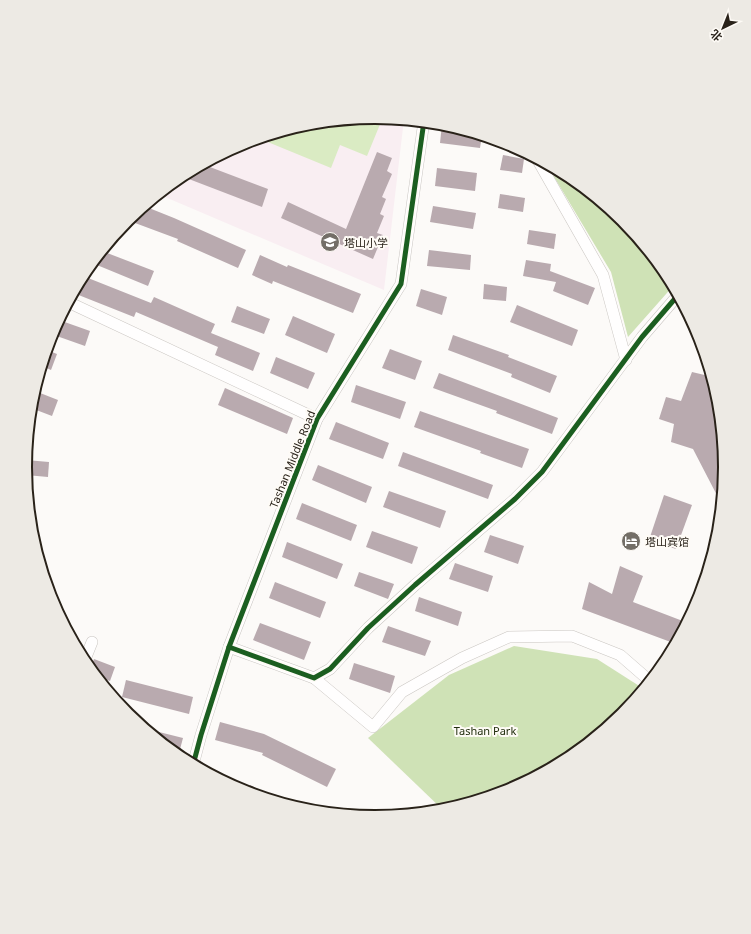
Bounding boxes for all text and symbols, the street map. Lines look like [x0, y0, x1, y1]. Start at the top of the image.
north arrow [703, 8, 743, 48]
text: 北 [707, 26, 725, 45]
school or university icon: 塔山小学 [319, 231, 341, 253]
place label: 塔山小学 [344, 235, 388, 250]
street label: Tashan Middle Road [266, 408, 318, 510]
hotel icon: 塔山宾馆 [620, 530, 642, 552]
place label: 塔山宾馆 [645, 534, 689, 549]
park label: Tashan Park [454, 723, 516, 738]

